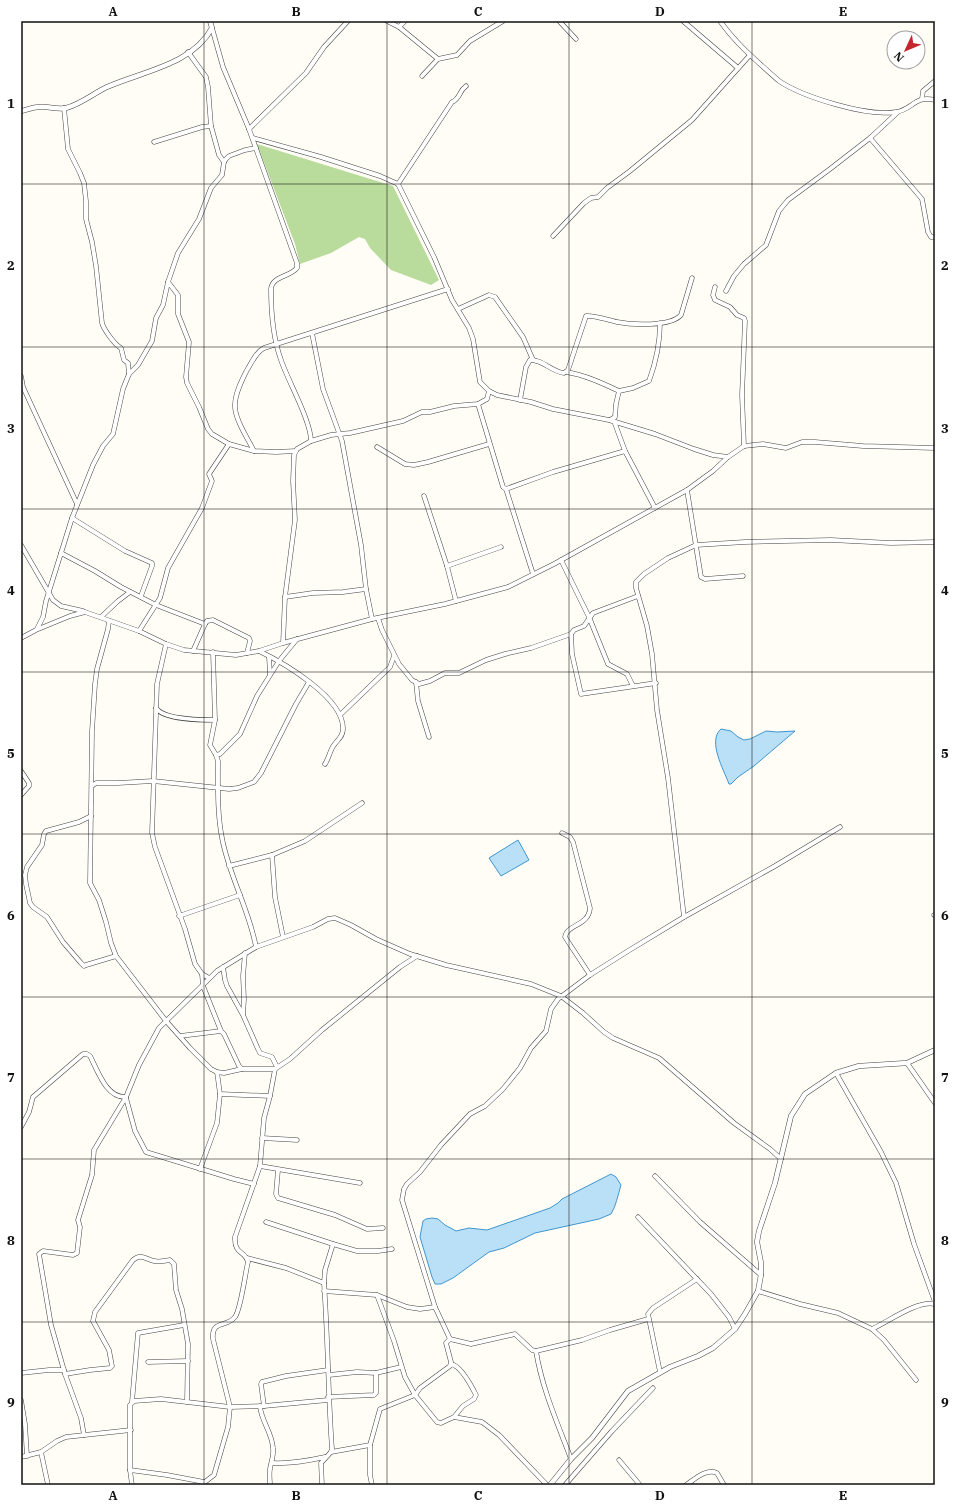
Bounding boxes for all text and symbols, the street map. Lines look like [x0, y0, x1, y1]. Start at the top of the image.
text: A [108, 3, 118, 20]
text: B [291, 3, 301, 20]
text: C [474, 3, 483, 20]
text: D [655, 3, 665, 20]
text: E [839, 3, 847, 20]
north arrow [886, 30, 926, 70]
text: N [891, 49, 907, 65]
text: 1 [7, 95, 15, 112]
text: 1 [941, 95, 949, 112]
text: 2 [7, 257, 15, 274]
text: 2 [941, 257, 949, 274]
text: 3 [7, 420, 15, 437]
text: 3 [941, 420, 949, 437]
text: 4 [7, 582, 15, 599]
text: 4 [941, 582, 949, 599]
text: 5 [7, 745, 15, 762]
text: 5 [941, 745, 949, 762]
text: 6 [7, 907, 15, 924]
text: 6 [941, 907, 949, 924]
text: 7 [7, 1069, 15, 1086]
text: 7 [941, 1069, 949, 1086]
text: 8 [7, 1232, 15, 1249]
text: 8 [941, 1232, 949, 1249]
text: 9 [7, 1394, 15, 1411]
text: 9 [941, 1394, 949, 1411]
text: A [108, 1487, 118, 1504]
text: B [291, 1487, 301, 1504]
text: C [474, 1487, 483, 1504]
text: D [655, 1487, 665, 1504]
text: E [839, 1487, 847, 1504]

